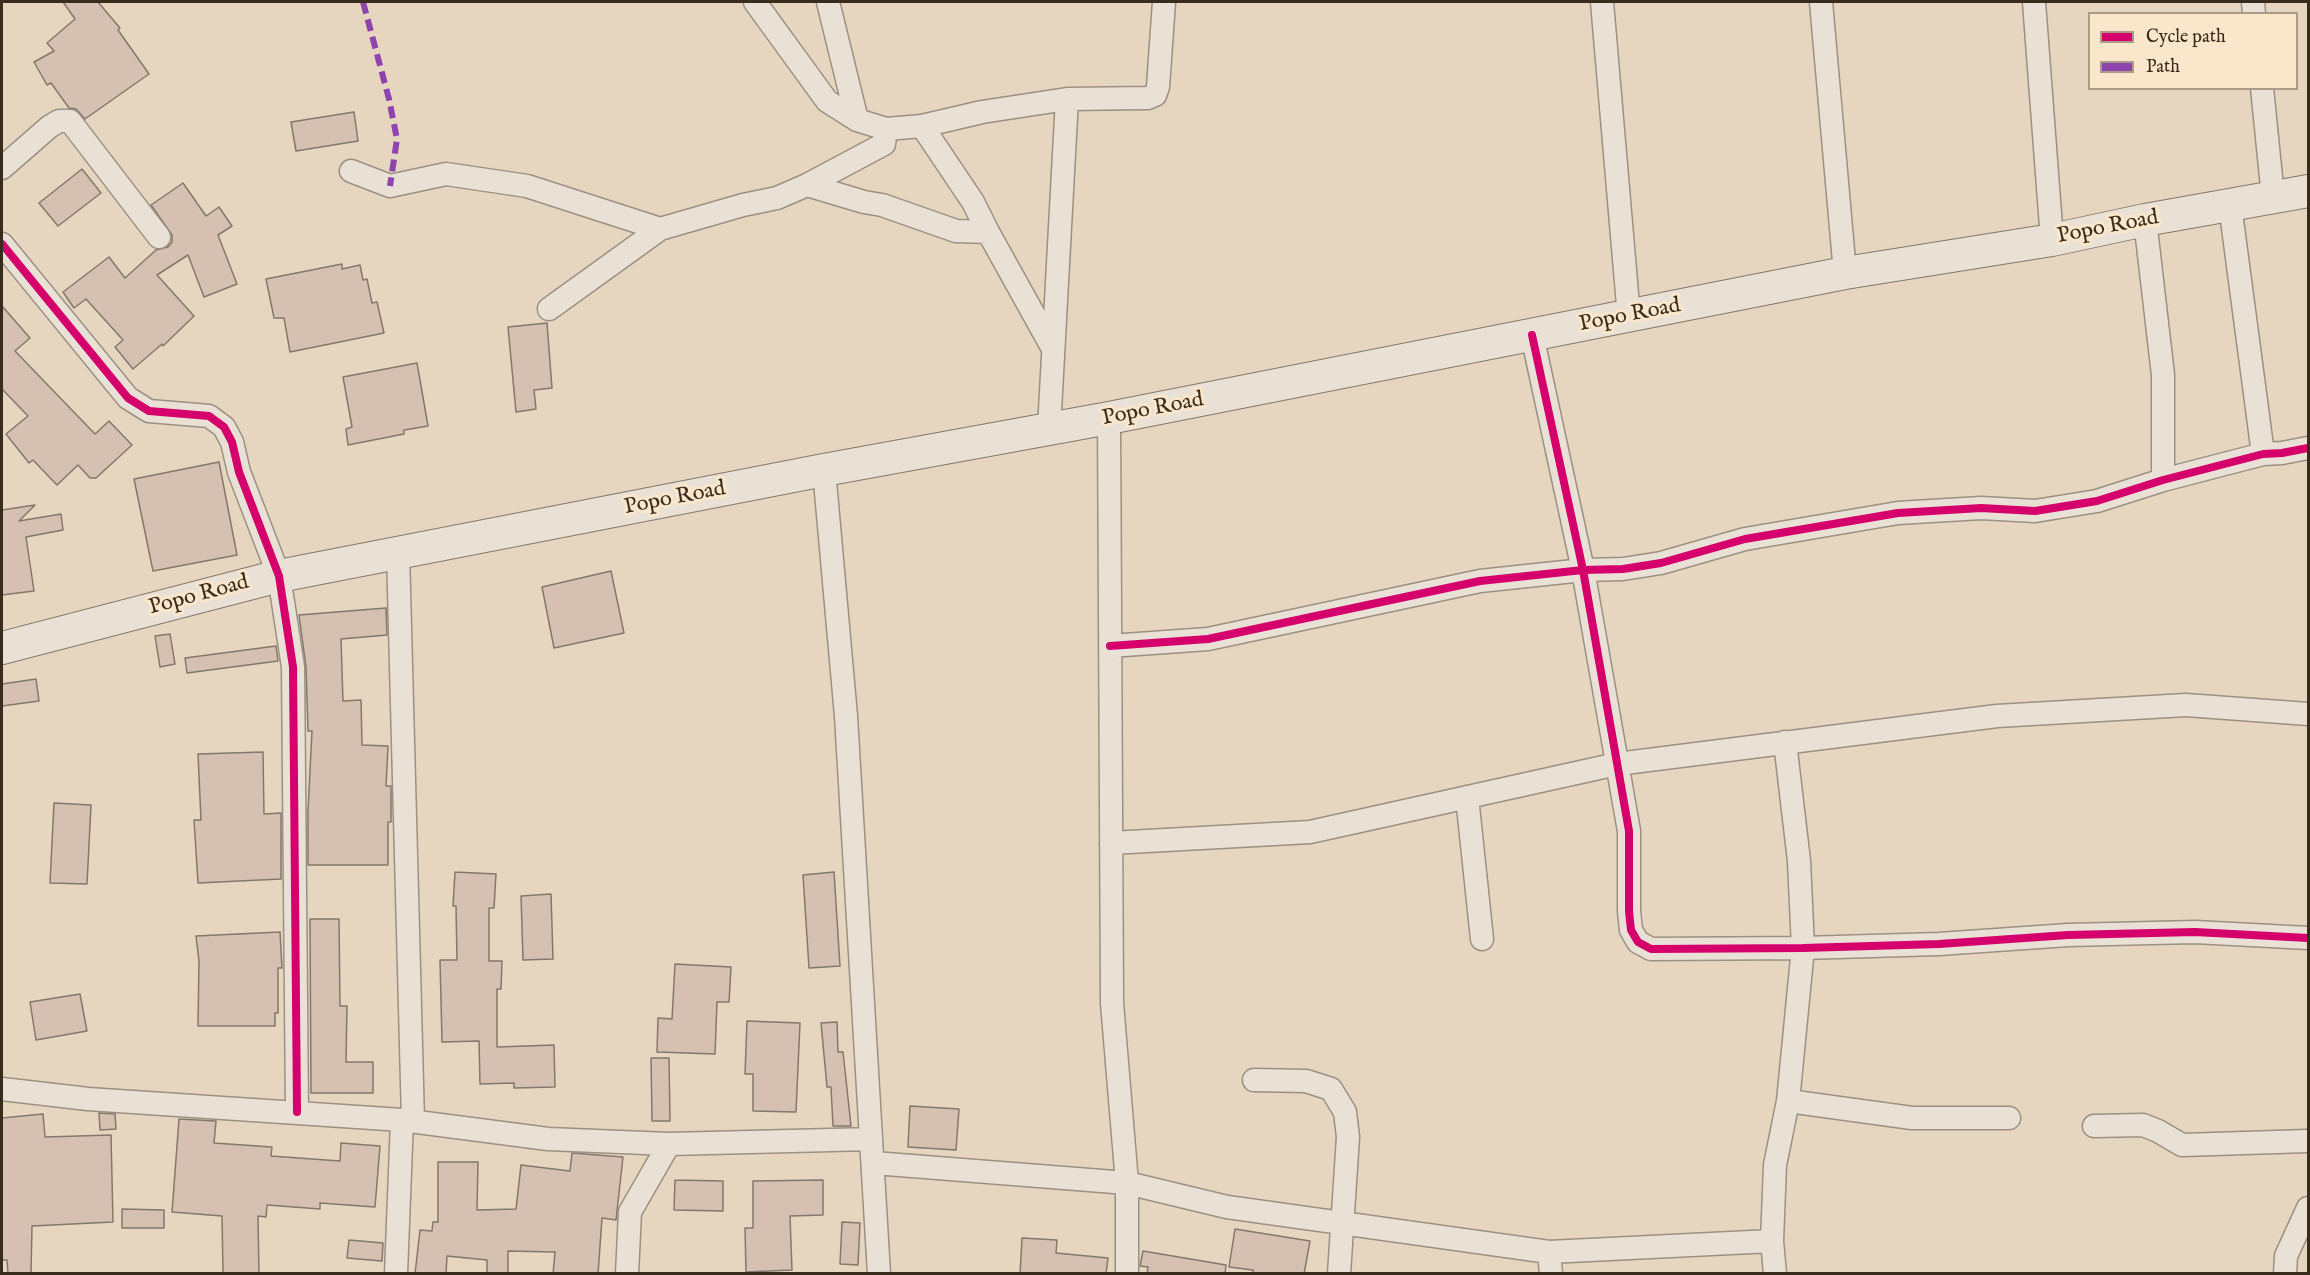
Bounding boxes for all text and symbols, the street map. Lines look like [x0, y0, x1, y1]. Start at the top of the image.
legend [2088, 12, 2298, 90]
text: Cycle path [2146, 26, 2226, 49]
text: Path [2146, 56, 2180, 79]
street label: Popo Road [2055, 205, 2161, 251]
street label: Popo Road [1577, 293, 1683, 339]
street label: Popo Road [1100, 387, 1206, 433]
street label: Popo Road [622, 476, 728, 522]
street label: Popo Road [146, 570, 252, 622]

